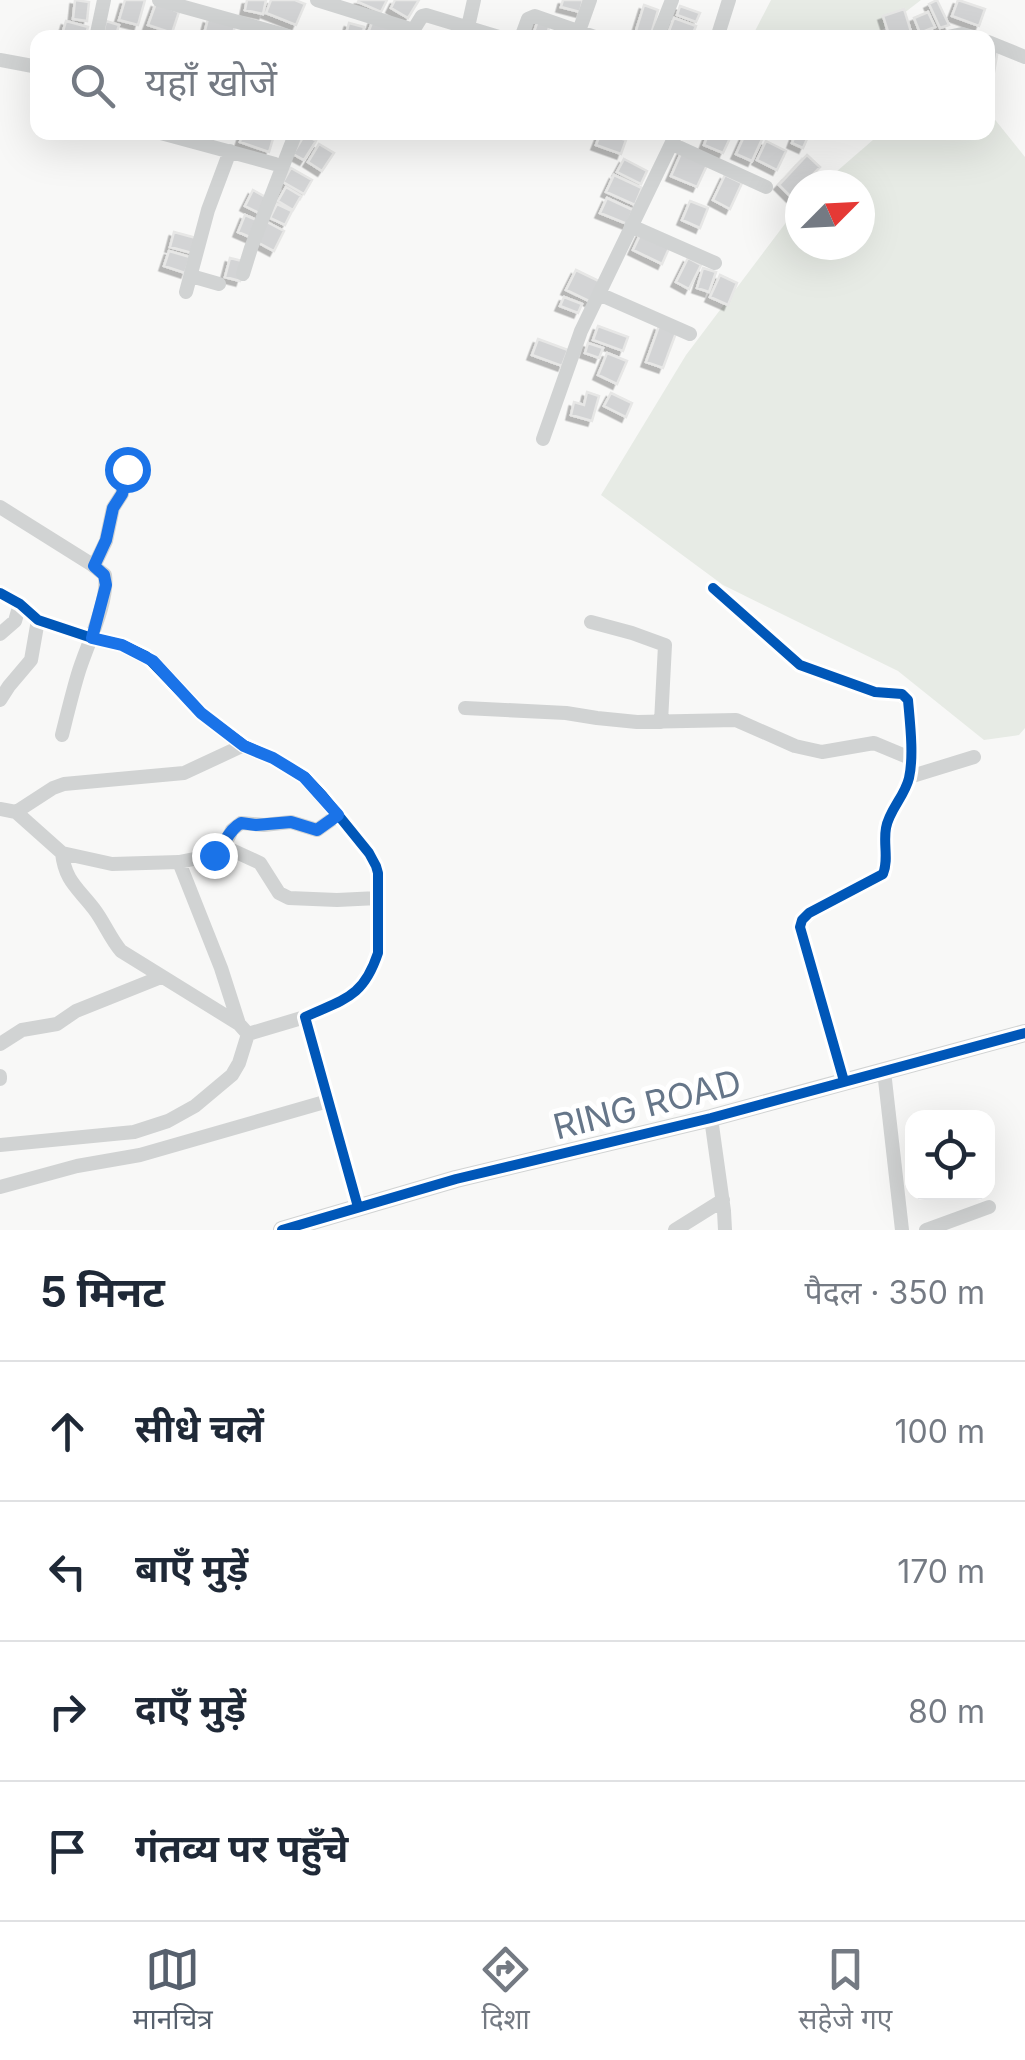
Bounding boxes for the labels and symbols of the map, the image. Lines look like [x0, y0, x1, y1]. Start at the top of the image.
north arrow [785, 170, 875, 260]
route start [105, 447, 151, 493]
route end [192, 833, 238, 879]
street label: RING ROAD [549, 1060, 745, 1148]

